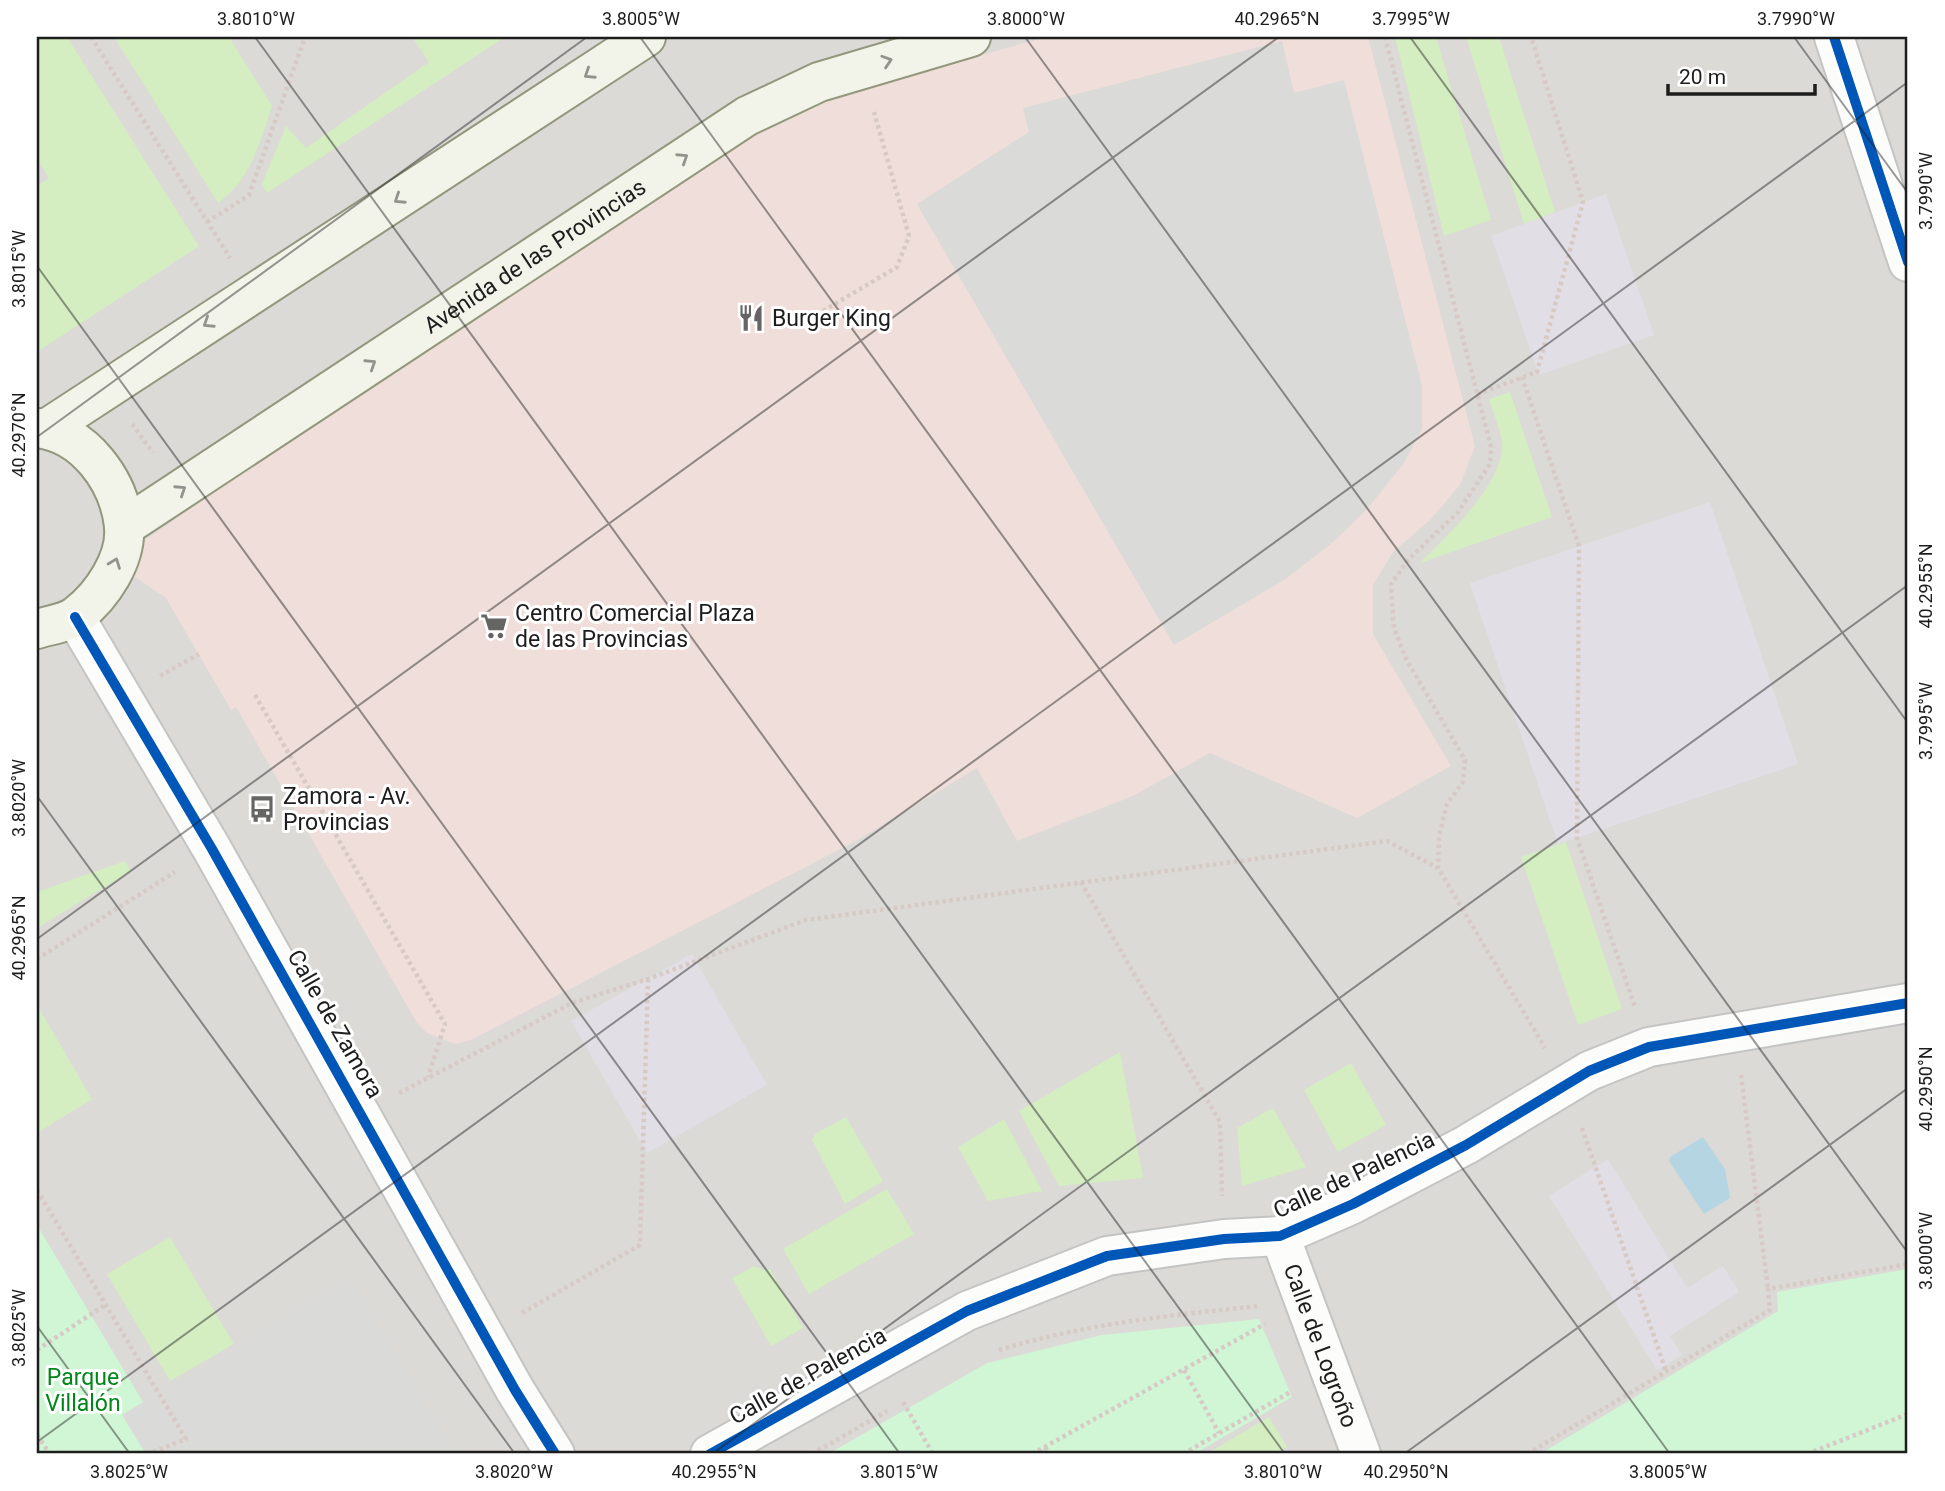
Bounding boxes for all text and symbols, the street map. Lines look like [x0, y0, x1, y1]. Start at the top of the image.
text: 3.8010°W [217, 8, 295, 29]
text: 3.8005°W [602, 8, 680, 29]
text: 3.8000°W [987, 8, 1065, 29]
text: 40.2965°N [1234, 8, 1320, 29]
text: 3.7995°W [1372, 8, 1450, 29]
text: 3.7990°W [1757, 8, 1835, 29]
scale bar [1668, 52, 1815, 96]
one-way arrow [881, 54, 893, 69]
text: 20 m [1679, 65, 1726, 89]
one-way arrow [584, 66, 597, 78]
text: 3.7990°W [1915, 152, 1936, 230]
one-way arrow [675, 154, 688, 166]
street label: Avenida de las Provincias [419, 173, 651, 339]
one-way arrow [393, 190, 406, 203]
text: 3.8015°W [8, 230, 29, 308]
restaurant icon: Burger King [736, 303, 766, 333]
place label: Burger King [772, 305, 891, 332]
one-way arrow [203, 315, 216, 328]
one-way arrow [363, 360, 376, 373]
text: 40.2970°N [8, 392, 29, 478]
one-way arrow [173, 486, 186, 498]
text: 40.2955°N [1915, 543, 1936, 629]
one-way arrow [107, 558, 121, 570]
place label: Centro Comercial Plaza de las Provincias [515, 600, 755, 653]
supermarket icon: Centro Comercial Plaza de las Provincias [479, 611, 509, 641]
text: 3.7995°W [1915, 682, 1936, 760]
text: 3.8020°W [8, 759, 29, 837]
place label: Zamora - Av. Provincias [283, 783, 411, 836]
bus stop icon: Zamora - Av. Provincias [247, 794, 277, 824]
text: 40.2965°N [8, 895, 29, 981]
street label: Calle de Zamora [282, 945, 388, 1103]
text: 40.2950°N [1915, 1046, 1936, 1132]
street label: Calle de Palencia [1269, 1126, 1439, 1224]
text: 3.8000°W [1915, 1212, 1936, 1290]
street label: Calle de Logroño [1278, 1260, 1363, 1431]
text: 3.8025°W [8, 1289, 29, 1367]
street label: Calle de Palencia [725, 1322, 891, 1430]
park label: Parque Villalón [45, 1364, 121, 1417]
text: 3.8025°W [90, 1461, 168, 1482]
text: 3.8020°W [475, 1461, 553, 1482]
text: 40.2955°N [671, 1461, 757, 1482]
text: 3.8015°W [860, 1461, 938, 1482]
text: 3.8010°W [1244, 1461, 1322, 1482]
text: 40.2950°N [1363, 1461, 1449, 1482]
text: 3.8005°W [1629, 1461, 1707, 1482]

